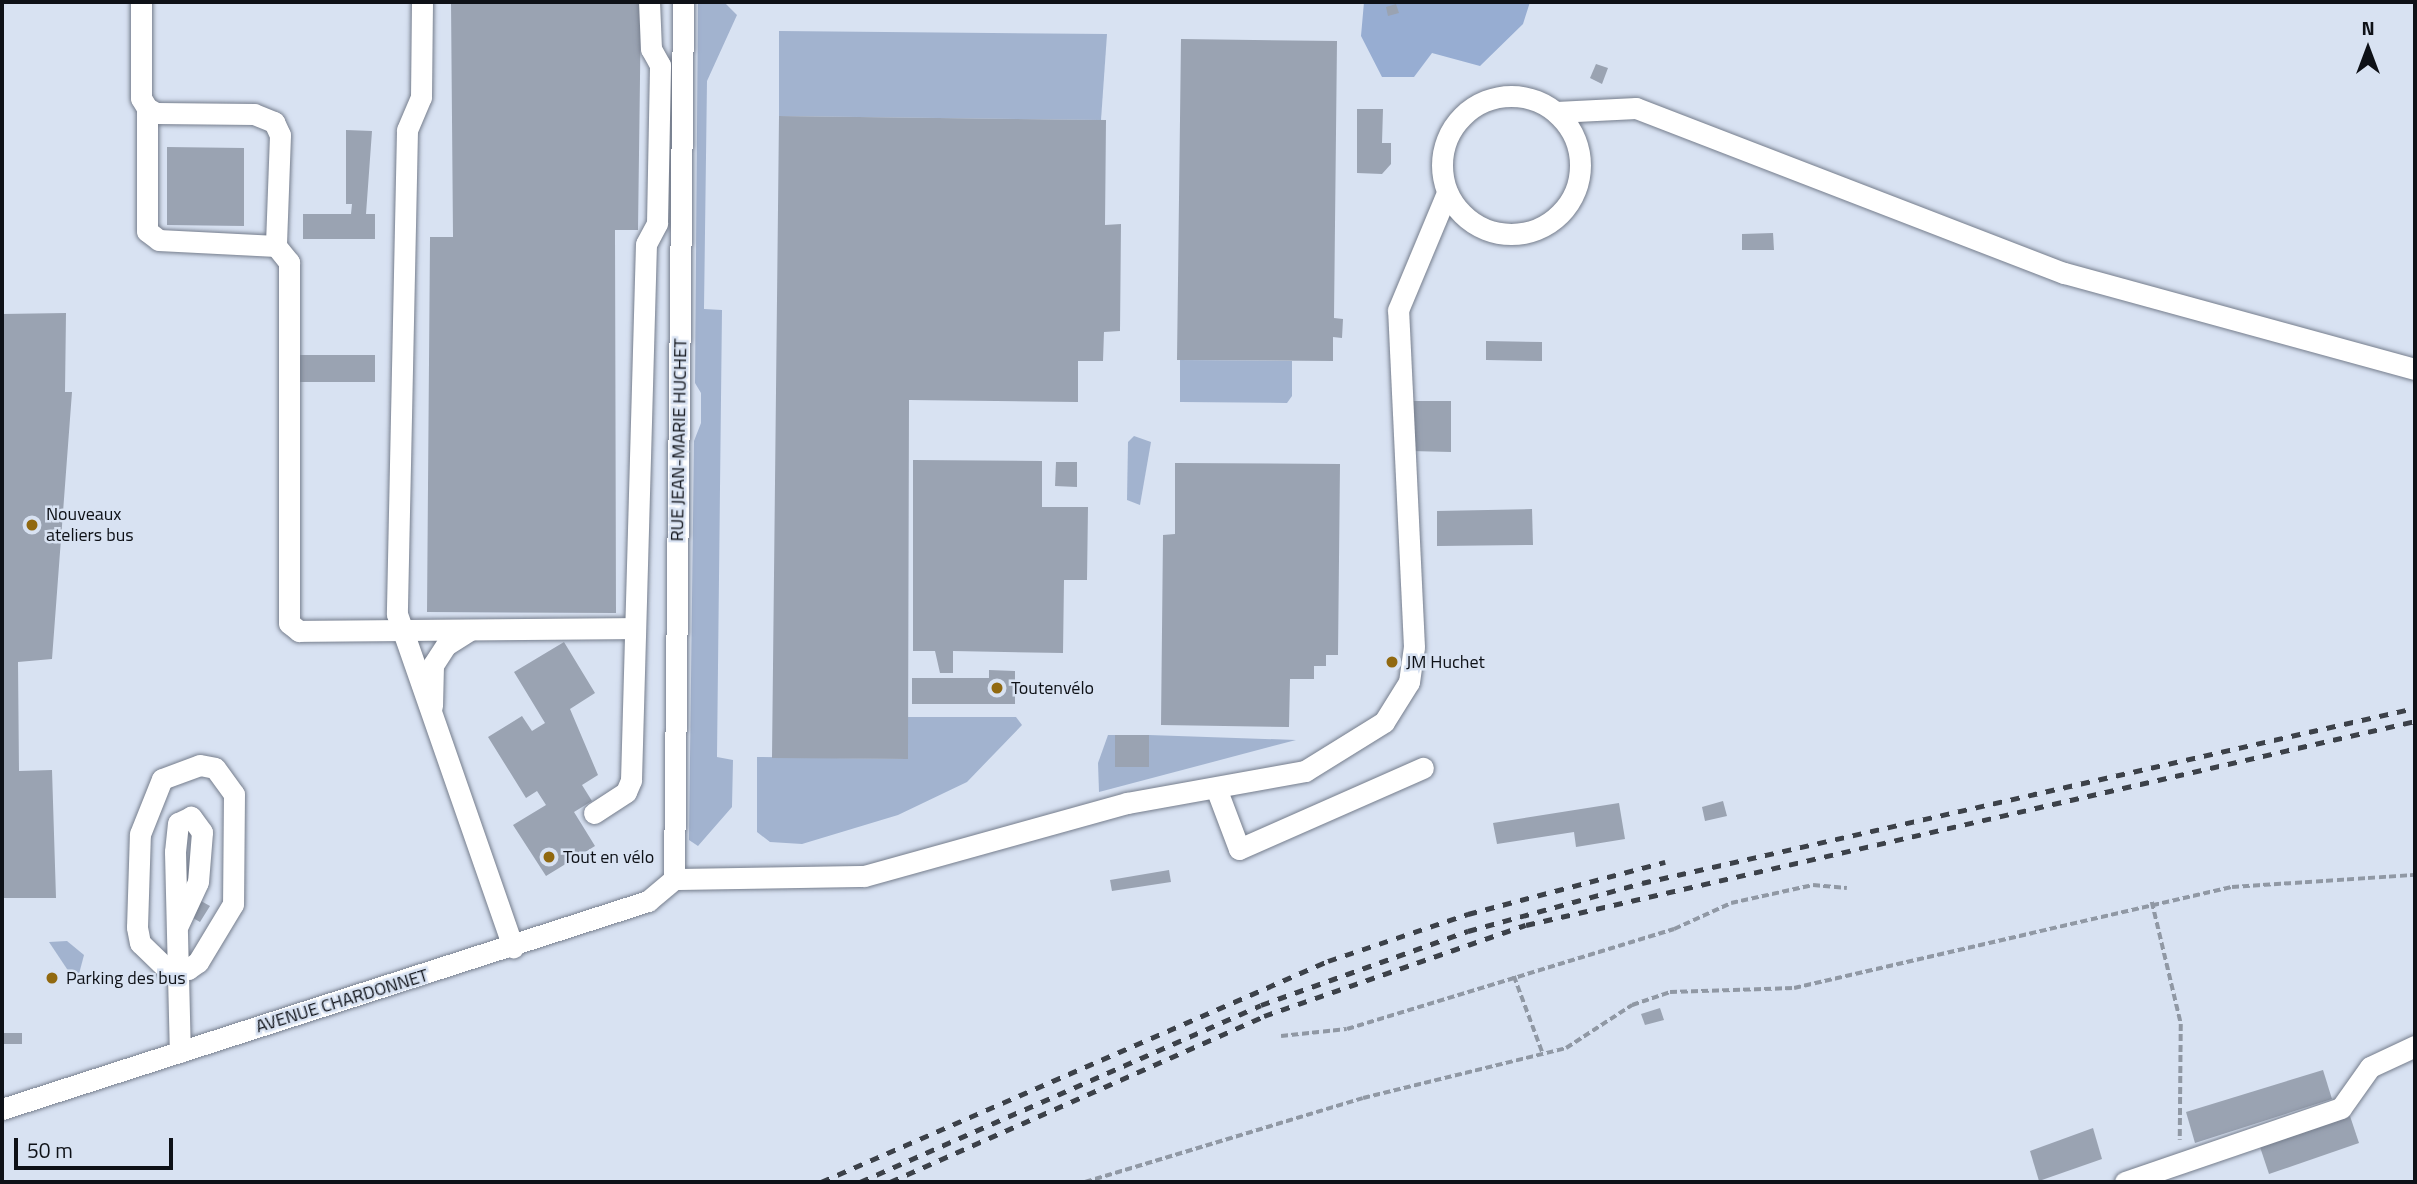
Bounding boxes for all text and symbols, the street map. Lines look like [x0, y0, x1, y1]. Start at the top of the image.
text: N [2361, 13, 2375, 42]
north arrow [2333, 14, 2403, 84]
street label: RUE JEAN-MARIE HUCHET [666, 338, 692, 542]
place label: Nouveaux ateliers bus [46, 504, 134, 546]
marker: Nouveaux ateliers bus [24, 517, 40, 533]
place label: JM Huchet [1406, 651, 1485, 673]
marker: JM Huchet [1384, 654, 1400, 670]
place label: Toutenvélo [1011, 677, 1094, 699]
marker: Toutenvélo [989, 680, 1005, 696]
place label: Tout en vélo [563, 846, 654, 868]
marker: Tout en vélo [541, 849, 557, 865]
street label: AVENUE CHARDONNET [253, 964, 431, 1038]
place label: Parking des bus [66, 967, 186, 989]
marker: Parking des bus [44, 970, 60, 986]
scale bar [18, 1124, 177, 1168]
text: 50 m [27, 1134, 73, 1166]

